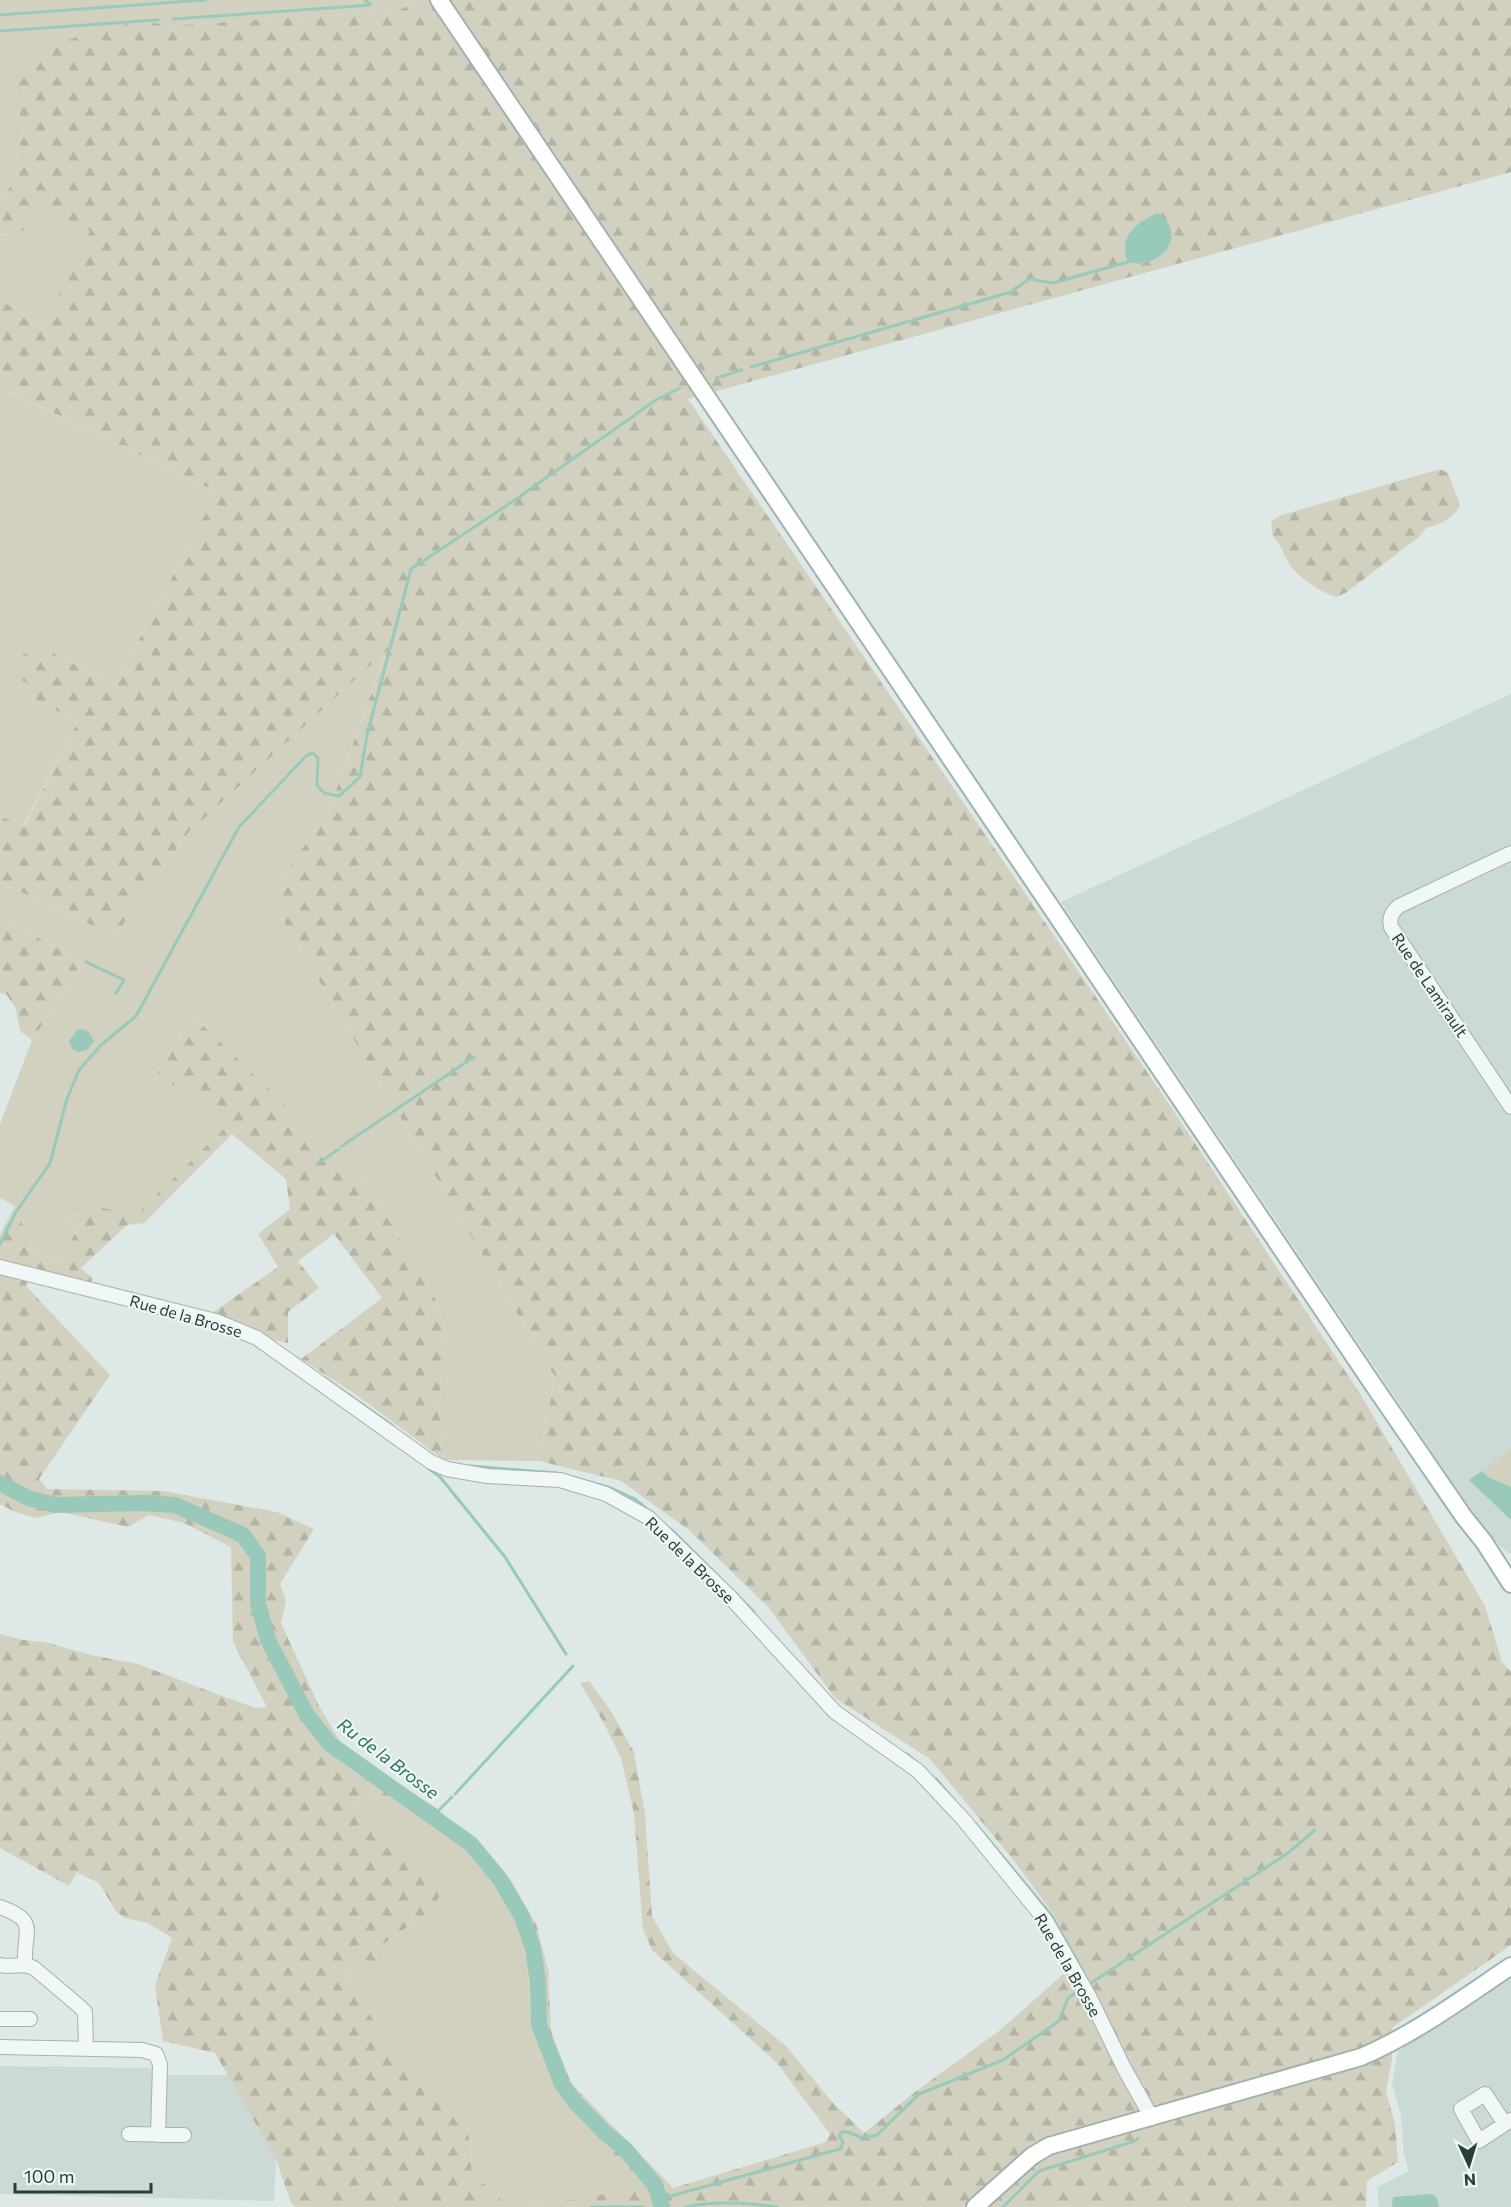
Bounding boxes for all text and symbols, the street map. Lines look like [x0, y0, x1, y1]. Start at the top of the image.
street label: Rue de Lamirault [1389, 929, 1473, 1041]
street label: Rue de la Brosse [128, 1290, 245, 1341]
street label: Rue de la Brosse [642, 1512, 739, 1607]
water label: Ru de la Brosse [334, 1713, 444, 1804]
street label: Rue de la Brosse [1031, 1910, 1106, 2020]
north arrow [1439, 2135, 1499, 2195]
scale bar [15, 2156, 152, 2194]
text: 100 m [24, 2165, 74, 2187]
text: N [1463, 2171, 1477, 2190]

